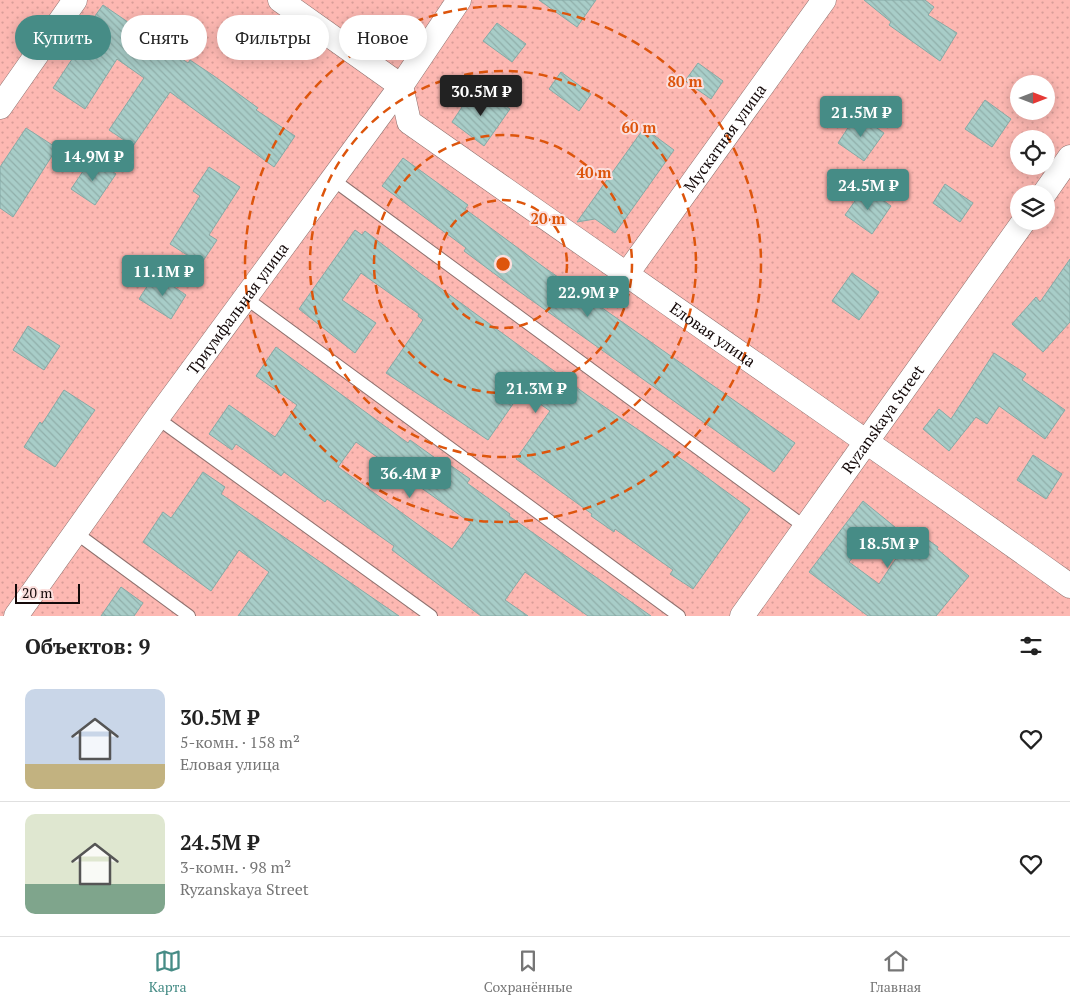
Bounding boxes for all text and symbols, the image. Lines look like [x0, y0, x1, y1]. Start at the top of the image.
chip: Купить [15, 15, 111, 60]
chip: Снять [121, 15, 207, 60]
chip: Фильтры [217, 15, 329, 60]
chip: Новое [339, 15, 427, 60]
text: 80 m [668, 71, 703, 91]
pin: 30.5M ₽ [435, 74, 527, 117]
north arrow [1010, 75, 1055, 120]
map controls [1010, 75, 1055, 230]
street label: Мускатная улица [678, 79, 771, 196]
text: 30.5M ₽ [451, 80, 511, 102]
pin: 21.5M ₽ [815, 96, 907, 138]
text: 21.5M ₽ [831, 101, 891, 123]
text: 60 m [622, 117, 657, 137]
button: locate [1010, 130, 1055, 175]
pin: 14.9M ₽ [47, 140, 139, 182]
text: 14.9M ₽ [63, 145, 123, 167]
text: 40 m [577, 162, 612, 182]
pin: 24.5M ₽ [822, 168, 914, 211]
text: 24.5M ₽ [838, 174, 898, 196]
button: layers [1010, 185, 1055, 230]
text: 20 m [531, 208, 566, 228]
street label: Триумфальная улица [182, 238, 293, 379]
pin: 11.1M ₽ [117, 254, 209, 297]
centre of rings [494, 255, 512, 273]
text: 11.1M ₽ [133, 260, 193, 282]
pin: 22.9M ₽ [542, 276, 634, 318]
text: 22.9M ₽ [558, 281, 618, 303]
street label: Еловая улица [666, 297, 760, 372]
street label: Ryzanskaya Street [836, 360, 929, 478]
pin: 21.3M ₽ [490, 372, 582, 414]
text: 21.3M ₽ [506, 377, 566, 399]
pin: 36.4M ₽ [364, 456, 456, 499]
text: 36.4M ₽ [380, 462, 440, 484]
pin: 18.5M ₽ [842, 526, 934, 569]
text: 18.5M ₽ [858, 532, 918, 554]
scale bar [15, 581, 80, 604]
text: 20 m [22, 583, 52, 602]
text: Объектов: 9 [25, 632, 150, 660]
icon: filters [1017, 632, 1045, 660]
text: 30.5M ₽ [180, 703, 259, 731]
icon: home [65, 709, 125, 769]
icon: heart [1017, 725, 1045, 753]
text: 5-комн. · 158 m² [180, 731, 300, 753]
text: Еловая улица [180, 753, 280, 775]
text: 24.5M ₽ [180, 828, 259, 856]
icon: home [65, 834, 125, 894]
icon: heart [1017, 850, 1045, 878]
text: 3-комн. · 98 m² [180, 856, 291, 878]
text: Ryzanskaya Street [180, 878, 309, 900]
tab: Карта [149, 947, 187, 996]
tab: Сохранённые [484, 947, 573, 996]
tab: Главная [870, 947, 921, 996]

